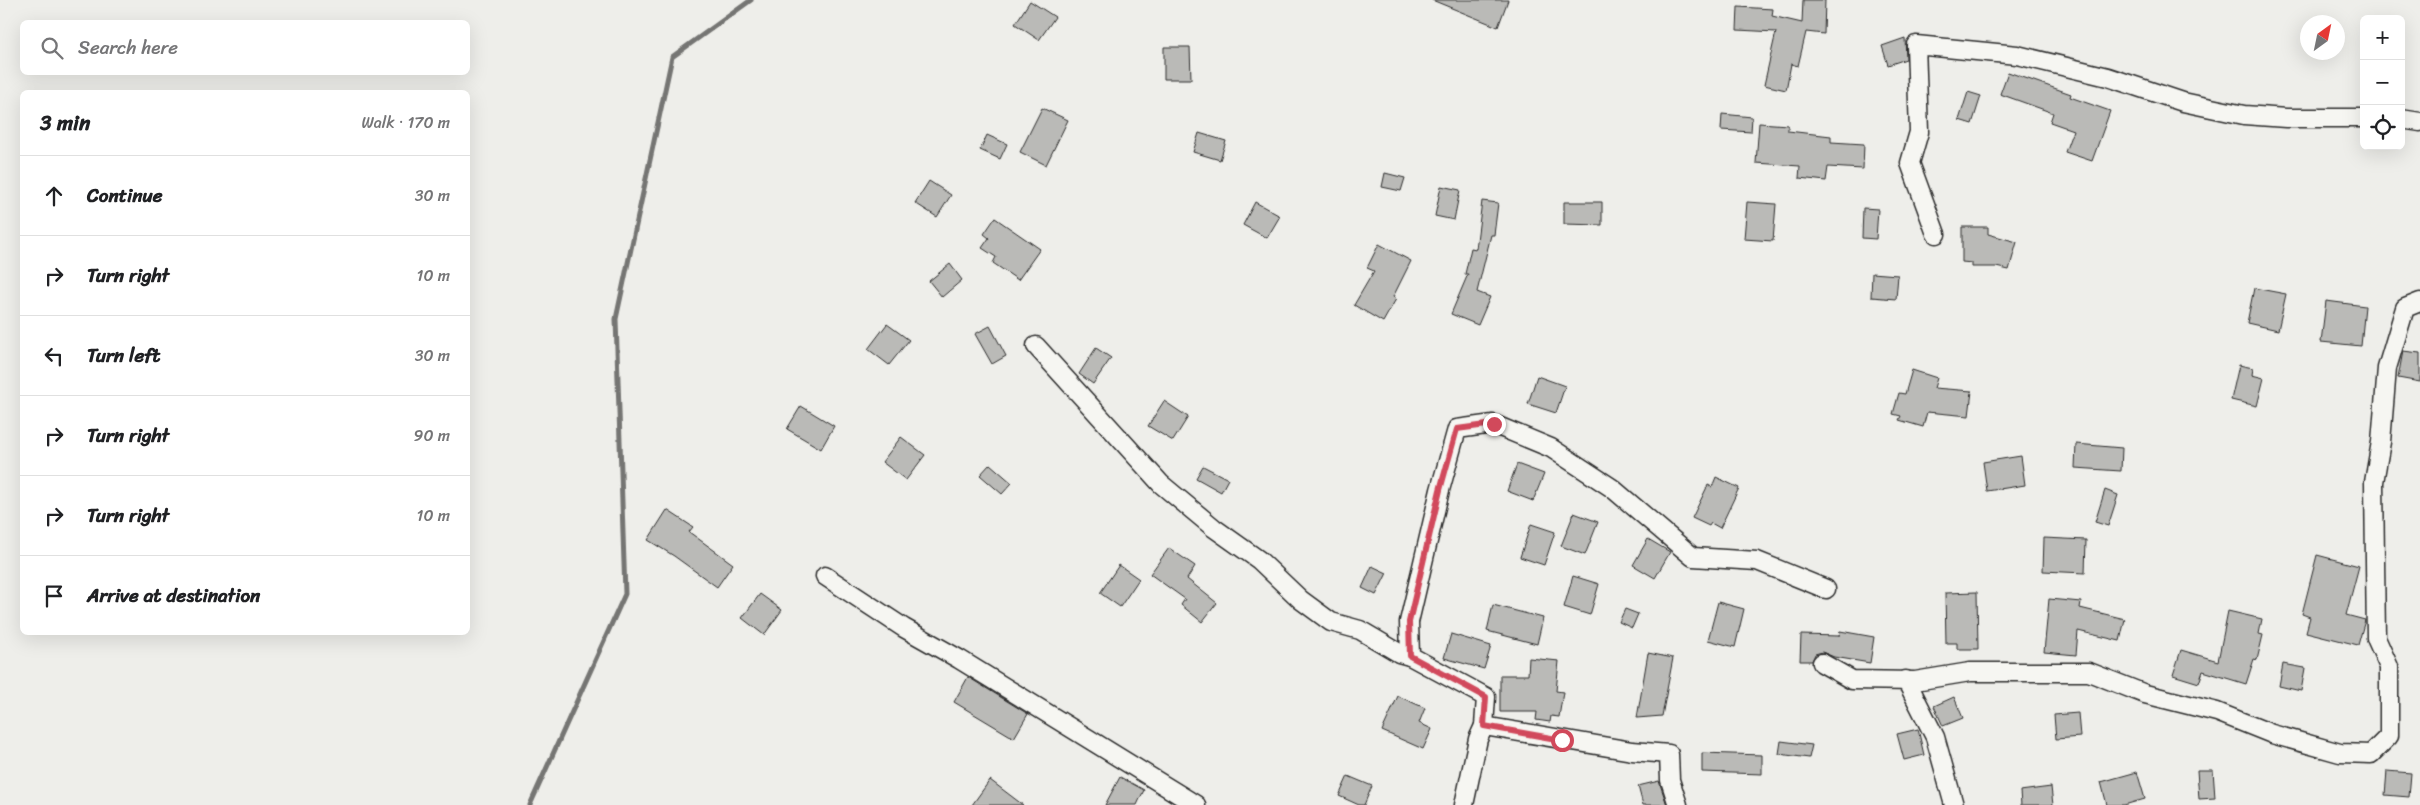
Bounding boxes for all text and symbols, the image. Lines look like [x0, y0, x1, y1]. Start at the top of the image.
north arrow [2300, 15, 2345, 60]
map controls [2360, 15, 2405, 150]
button: + [2360, 15, 2405, 60]
search box [20, 20, 470, 75]
text: Search here [78, 31, 178, 64]
icon: search [38, 34, 66, 62]
button: − [2360, 60, 2405, 105]
text: 3 min [40, 104, 90, 142]
button: locate [2360, 105, 2405, 150]
text: Walk · 170 m [361, 108, 450, 137]
text: Continue [87, 179, 163, 212]
text: 30 m [415, 181, 450, 210]
icon: ahead [40, 182, 68, 210]
text: Turn right [87, 259, 169, 292]
text: 10 m [417, 261, 450, 290]
icon: right [40, 262, 68, 290]
text: Turn left [87, 339, 160, 372]
text: 30 m [415, 341, 450, 370]
icon: left [40, 342, 68, 370]
route end [1483, 413, 1506, 436]
text: Turn right [87, 419, 169, 452]
text: 90 m [414, 421, 450, 450]
icon: right [40, 422, 68, 450]
text: Turn right [87, 499, 169, 532]
text: 10 m [417, 501, 450, 530]
icon: right [40, 502, 68, 530]
text: Arrive at destination [87, 579, 260, 612]
icon: arrive [40, 582, 68, 610]
route start [1551, 729, 1574, 752]

